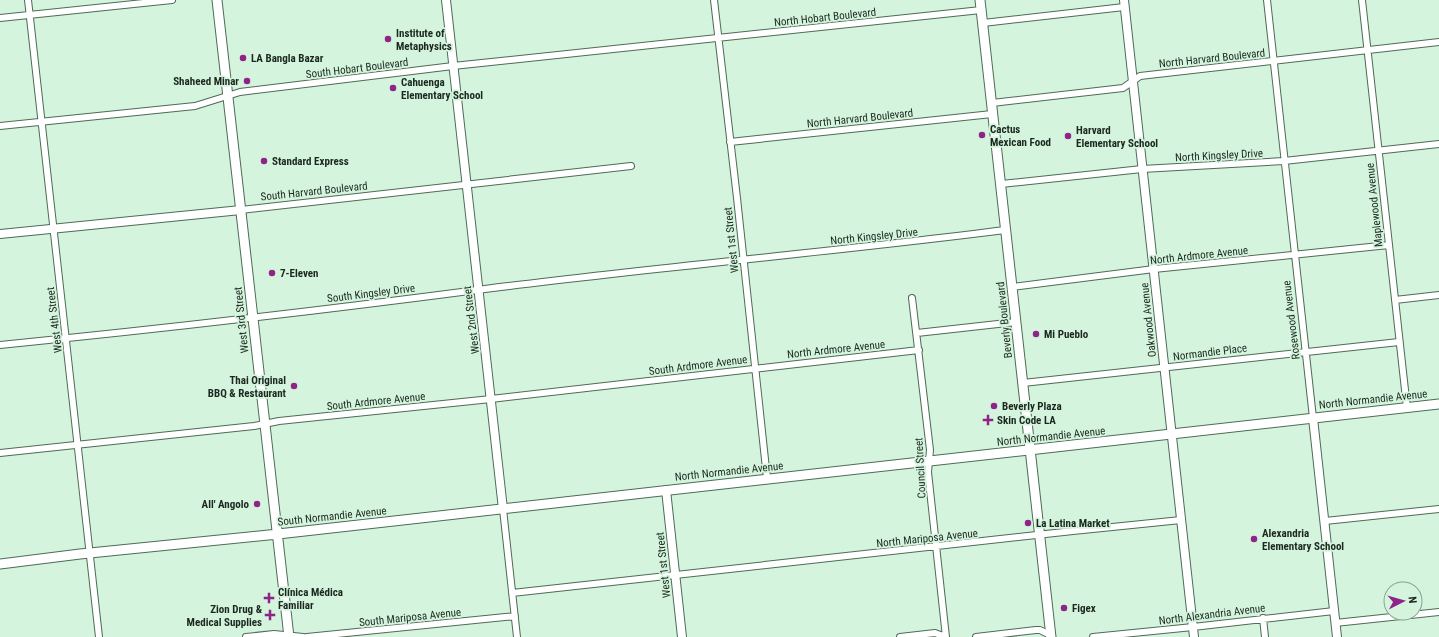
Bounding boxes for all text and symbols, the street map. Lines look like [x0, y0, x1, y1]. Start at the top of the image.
street label: North Hobart Boulevard [773, 6, 877, 29]
place label: Institute of Metaphysics [396, 27, 452, 53]
marker: Institute of Metaphysics [383, 34, 393, 44]
street label: North Harvard Boulevard [1158, 46, 1266, 71]
place label: LA Bangla Bazar [251, 52, 324, 65]
marker: LA Bangla Bazar [238, 53, 248, 63]
street label: South Hobart Boulevard [305, 56, 409, 81]
place label: Shaheed Minar [173, 75, 239, 88]
marker: Shaheed Minar [242, 76, 252, 86]
place label: Cahuenga Elementary School [401, 76, 483, 102]
marker: Cahuenga Elementary School [388, 83, 398, 93]
street label: North Harvard Boulevard [806, 106, 914, 131]
place label: Cactus Mexican Food [990, 123, 1051, 149]
place label: Harvard Elementary School [1076, 124, 1158, 150]
marker: Cactus Mexican Food [977, 130, 987, 140]
marker: Harvard Elementary School [1063, 131, 1073, 141]
street label: North Kingsley Drive [1175, 147, 1263, 164]
place label: Standard Express [272, 155, 349, 168]
marker: Standard Express [259, 156, 269, 166]
street label: Maplewood Avenue [1364, 162, 1385, 248]
street label: South Harvard Boulevard [260, 179, 368, 204]
street label: West 1st Street [722, 206, 741, 274]
street label: North Kingsley Drive [830, 225, 918, 248]
street label: North Ardmore Avenue [1149, 244, 1249, 267]
place label: 7-Eleven [280, 267, 318, 280]
marker: 7-Eleven [267, 268, 277, 278]
street label: Rosewood Avenue [1280, 280, 1303, 360]
street label: Beverly Boulevard [994, 281, 1015, 359]
street label: South Kingsley Drive [326, 282, 416, 305]
street label: Oakwood Avenue [1138, 282, 1159, 358]
street label: West 2nd Street [461, 285, 482, 355]
street label: West 4th Street [44, 286, 65, 354]
street label: West 3rd Street [232, 286, 251, 354]
place label: Mi Pueblo [1044, 328, 1089, 341]
marker: Mi Pueblo [1031, 329, 1041, 339]
street label: North Ardmore Avenue [786, 338, 886, 361]
street label: Normandie Place [1172, 342, 1248, 363]
street label: South Ardmore Avenue [648, 353, 748, 378]
place label: Thai Original BBQ & Restaurant [208, 374, 287, 400]
marker: Thai Original BBQ & Restaurant [289, 381, 299, 391]
street label: North Normandie Avenue [1318, 387, 1428, 412]
street label: South Ardmore Avenue [326, 390, 426, 413]
place label: Beverly Plaza [1002, 400, 1062, 413]
marker: Beverly Plaza [989, 401, 999, 411]
marker: Skin Code LA [982, 414, 994, 426]
place label: Skin Code LA [997, 414, 1056, 427]
street label: North Normandie Avenue [996, 424, 1106, 449]
street label: Council Street [912, 437, 929, 499]
street label: North Normandie Avenue [674, 459, 784, 484]
place label: All' Angolo [202, 498, 250, 511]
marker: All' Angolo [252, 499, 262, 509]
street label: South Normandie Avenue [277, 504, 387, 529]
place label: La Latina Market [1036, 517, 1110, 530]
marker: La Latina Market [1023, 518, 1033, 528]
street label: North Mariposa Avenue [876, 527, 978, 550]
place label: Alexandria Elementary School [1262, 527, 1344, 553]
street label: West 1st Street [654, 531, 673, 599]
marker: Alexandria Elementary School [1249, 534, 1259, 544]
north arrow [1383, 581, 1423, 621]
place label: Clínica Médica Familiar [278, 586, 343, 612]
marker: Clínica Médica Familiar [263, 592, 275, 604]
text: N [1406, 596, 1419, 604]
place label: Figex [1072, 602, 1096, 615]
street label: North Alexandria Avenue [1158, 602, 1266, 627]
place label: Zion Drug & Medical Supplies [187, 603, 263, 629]
marker: Figex [1059, 603, 1069, 613]
street label: South Mariposa Avenue [358, 606, 462, 629]
marker: Zion Drug & Medical Supplies [265, 610, 275, 620]

